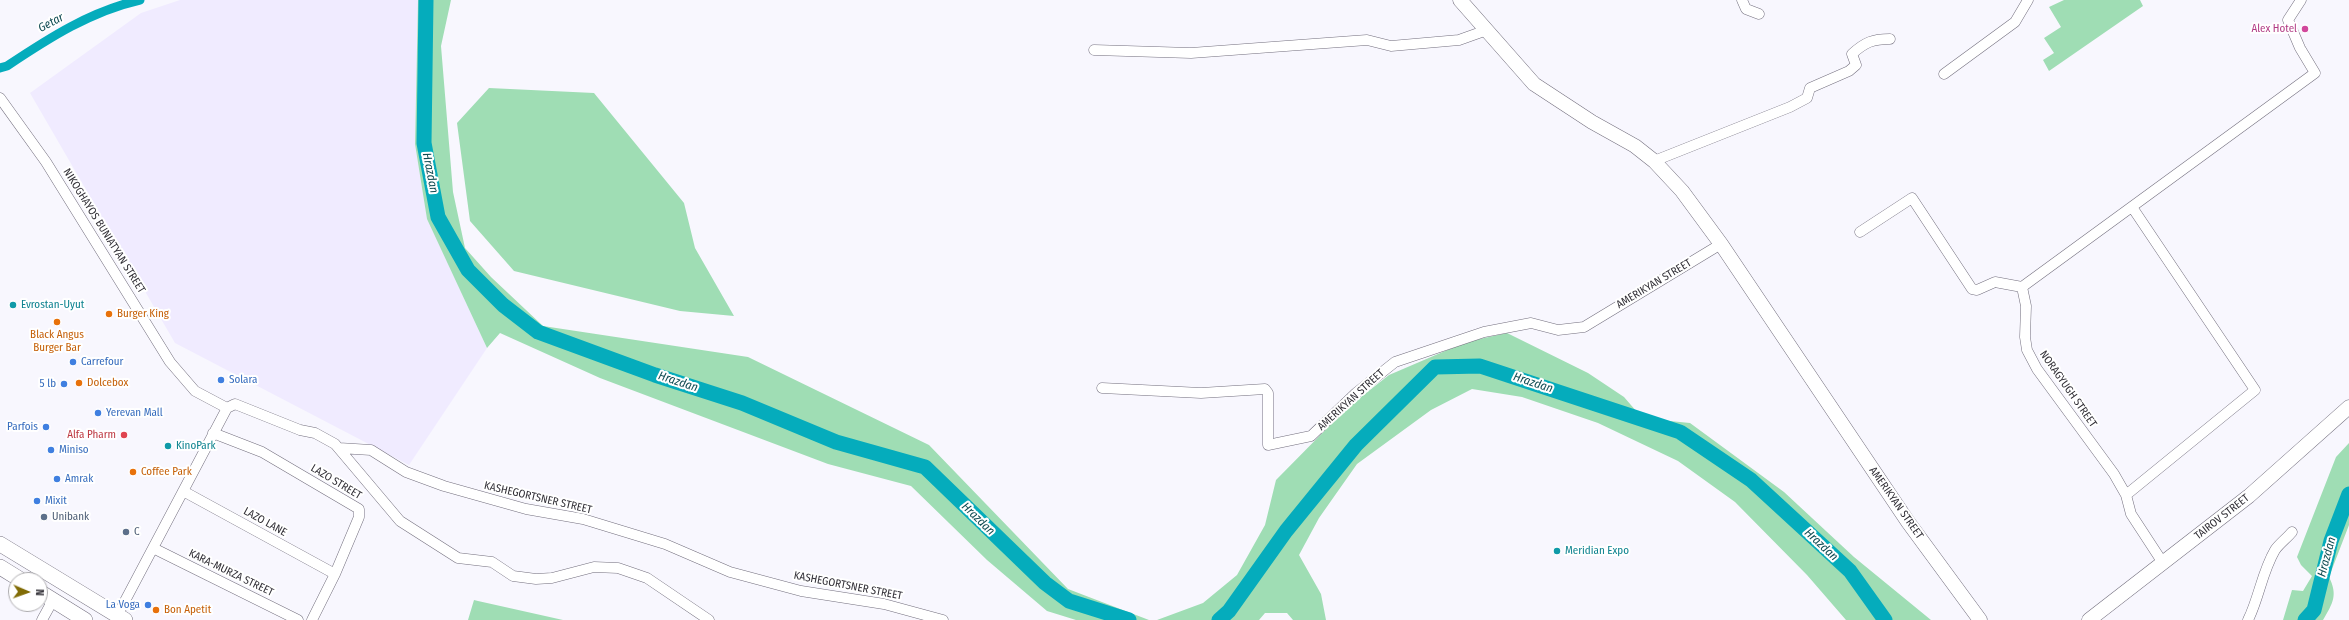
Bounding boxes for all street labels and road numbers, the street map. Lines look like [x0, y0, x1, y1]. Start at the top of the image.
street label: NIKOGHAYOS BUNIATYAN STREET [60, 166, 148, 296]
street label: AMERIKYAN STREET [1614, 256, 1694, 312]
street label: NORAGYUGH STREET [2037, 348, 2099, 430]
street label: AMERIKYAN STREET [1315, 367, 1387, 433]
street label: LAZO STREET [308, 462, 364, 502]
street label: AMERIKYAN STREET [1866, 464, 1926, 542]
street label: KASHEGORTSNER STREET [483, 479, 593, 517]
street label: TAIROV STREET [2192, 492, 2252, 542]
street label: LAZO LANE [241, 505, 289, 539]
street label: KARA-MURZA STREET [186, 547, 276, 599]
street label: KASHEGORTSNER STREET [793, 569, 903, 603]

